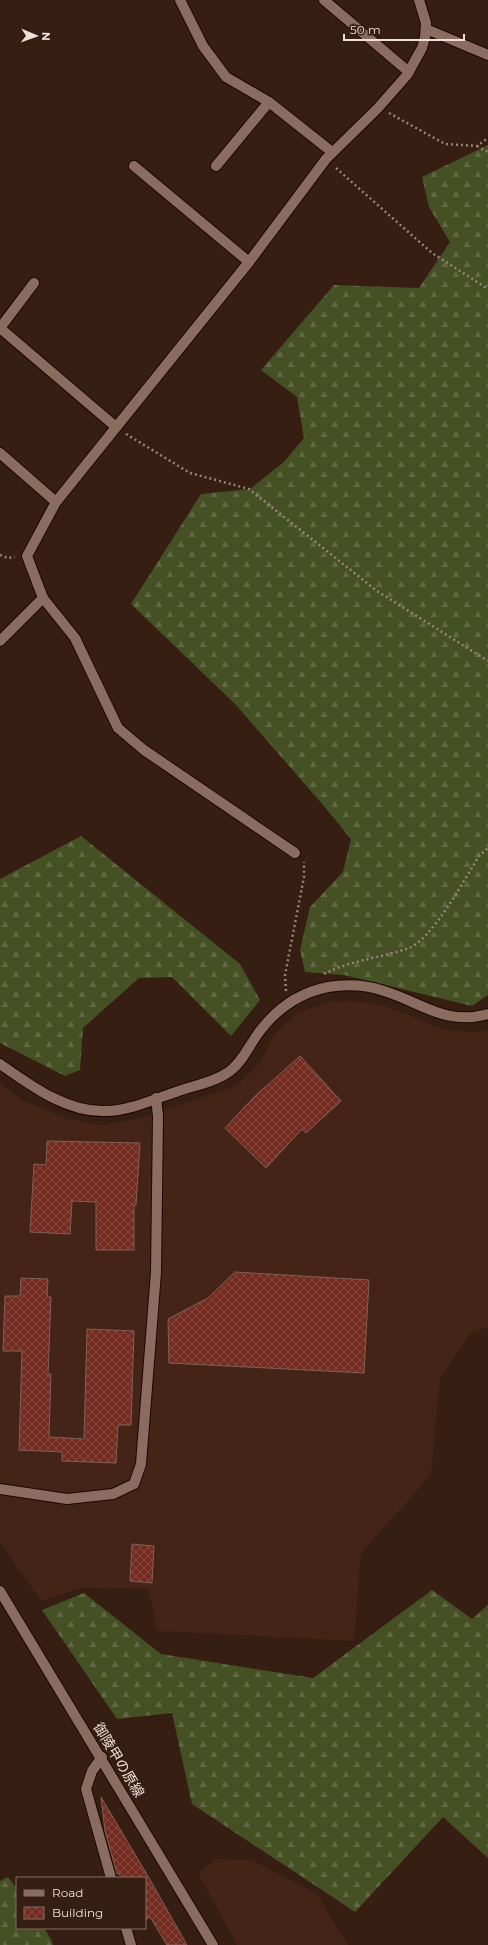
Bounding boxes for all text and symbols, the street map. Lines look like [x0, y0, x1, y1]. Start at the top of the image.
north arrow [16, 16, 56, 56]
scale bar [344, 16, 464, 42]
text: 50 m [350, 22, 381, 37]
text: N [39, 32, 53, 41]
street label: 御陵甲の原線 [90, 1719, 148, 1801]
legend [16, 1877, 146, 1929]
text: Road [52, 1885, 83, 1900]
text: Building [52, 1905, 103, 1920]

